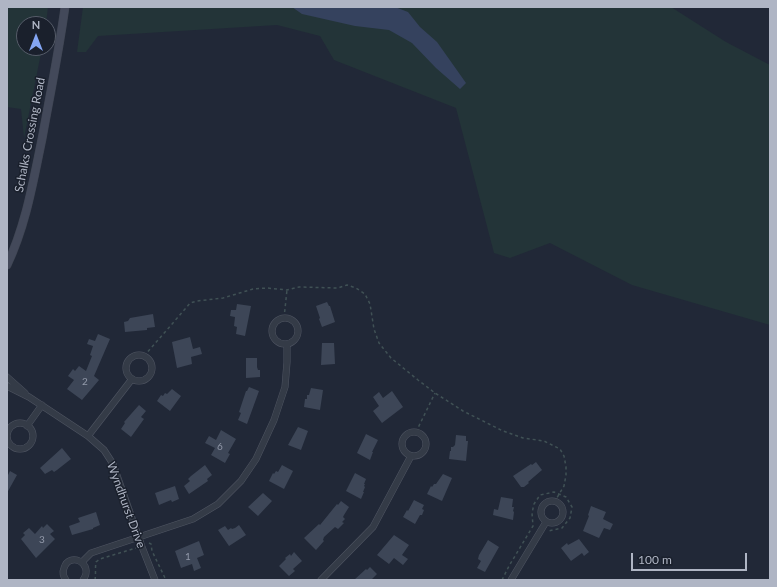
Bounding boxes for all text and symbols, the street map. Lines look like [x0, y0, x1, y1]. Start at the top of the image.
north arrow [16, 16, 56, 56]
text: N [32, 18, 40, 31]
street label: Schalks Crossing Road [12, 76, 48, 194]
house number: 2 [82, 376, 88, 388]
house number: 6 [217, 441, 223, 453]
street label: Wyndhurst Drive [104, 460, 148, 550]
house number: 3 [39, 534, 45, 546]
scale bar [633, 545, 749, 571]
house number: 1 [185, 551, 191, 563]
text: 100 m [638, 552, 672, 567]

